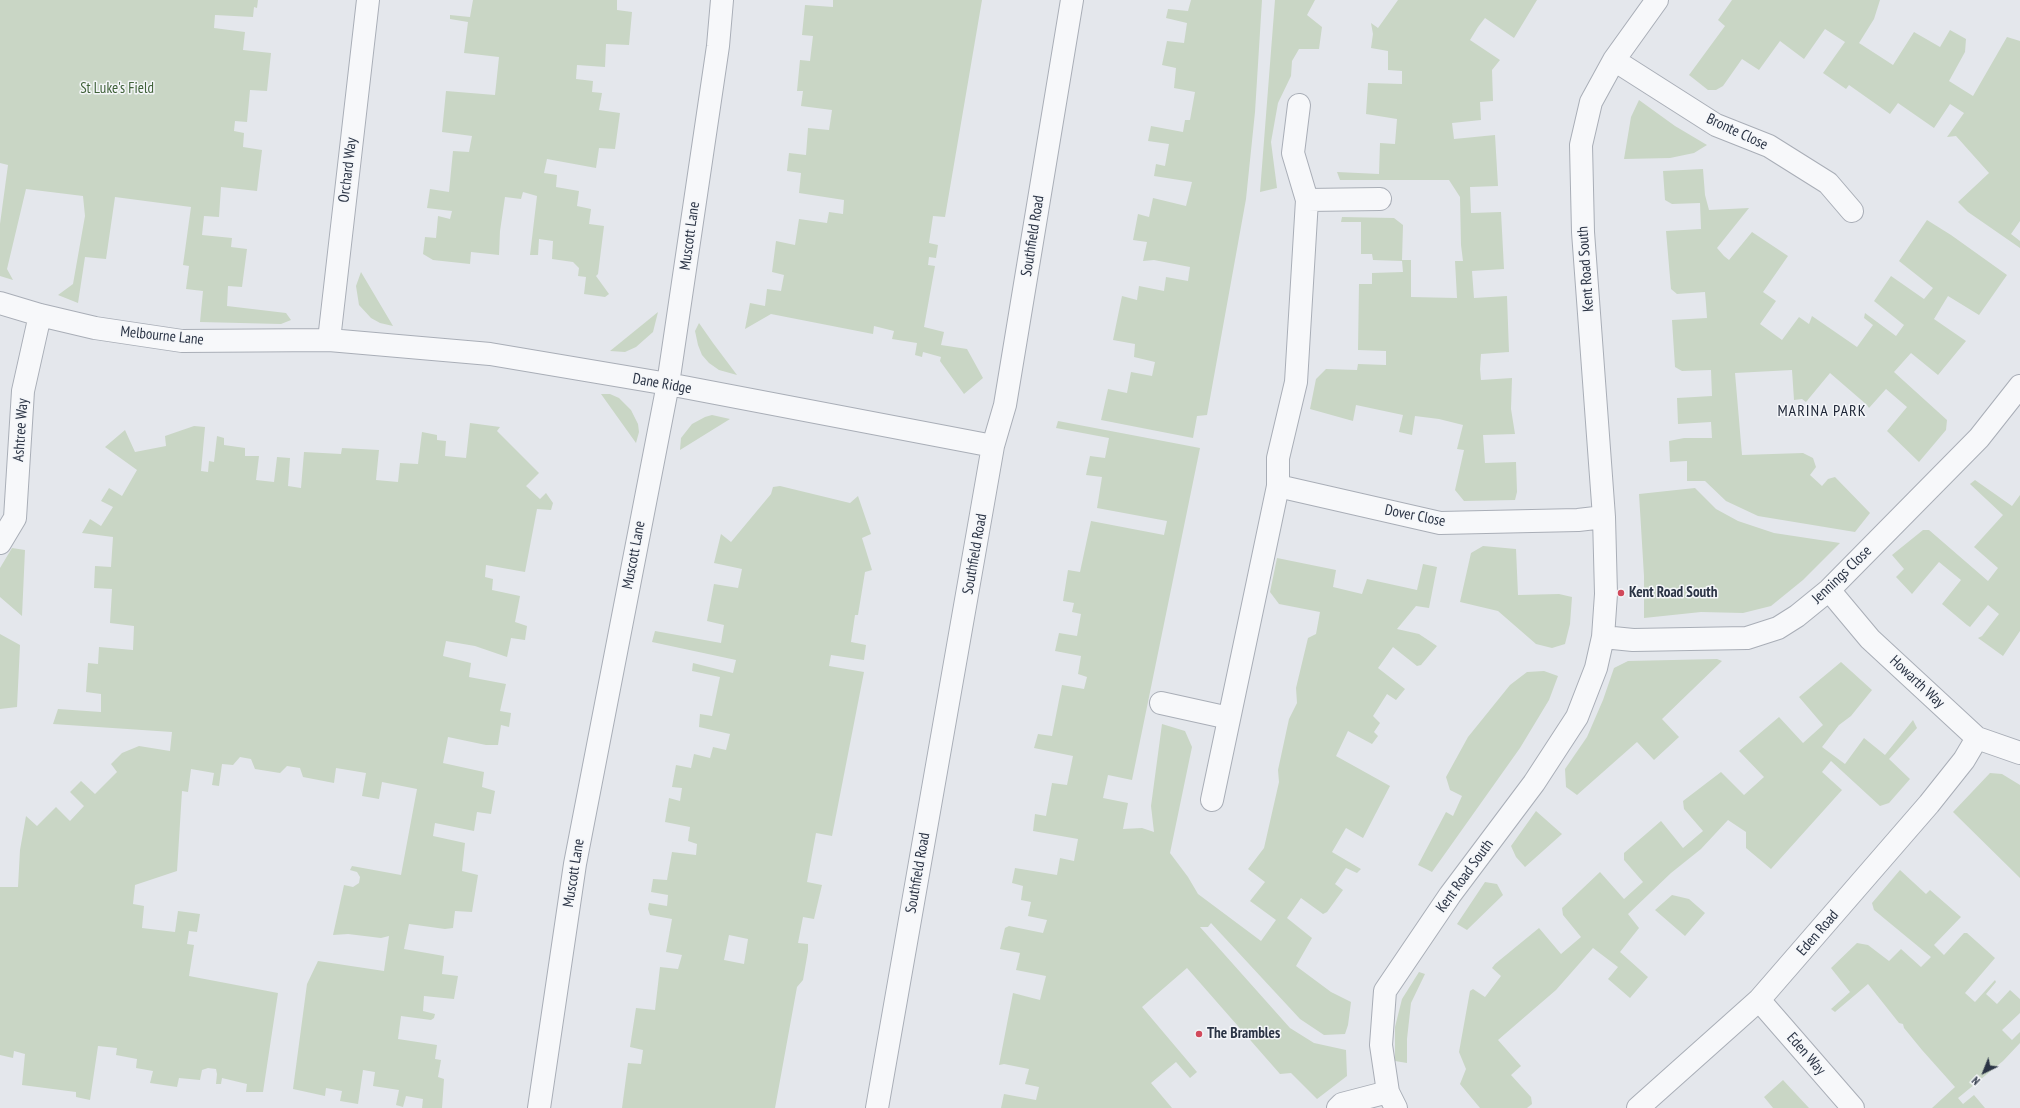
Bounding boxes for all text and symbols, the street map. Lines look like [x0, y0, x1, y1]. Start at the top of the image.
park label: St Luke's Field [80, 80, 154, 98]
street label: Bronte Close [1703, 110, 1771, 154]
street label: Orchard Way [335, 137, 361, 203]
street label: Southfield Road [1018, 194, 1048, 278]
street label: Muscott Lane [676, 201, 704, 271]
street label: Kent Road South [1574, 226, 1598, 312]
street label: Melbourne Lane [119, 323, 205, 349]
street label: Dane Ridge [631, 370, 693, 398]
street label: Ashtree Way [10, 398, 32, 462]
district label: MARINA PARK [1777, 401, 1867, 421]
street label: Dover Close [1383, 501, 1447, 531]
street label: Southfield Road [959, 512, 991, 596]
street label: Muscott Lane [619, 519, 649, 591]
street label: Jennings Close [1809, 542, 1875, 608]
place label: Kent Road South [1629, 584, 1717, 602]
marker: Kent Road South [1616, 588, 1626, 598]
street label: Howarth Way [1886, 652, 1948, 712]
street label: Southfield Road [902, 831, 934, 915]
street label: Kent Road South [1433, 836, 1497, 916]
street label: Muscott Lane [560, 838, 588, 908]
street label: Eden Road [1793, 907, 1843, 959]
place label: The Brambles [1207, 1025, 1280, 1043]
marker: The Brambles [1194, 1029, 1204, 1039]
street label: Eden Way [1783, 1029, 1829, 1079]
north arrow [1964, 1052, 2004, 1092]
text: N [1969, 1074, 1983, 1088]

